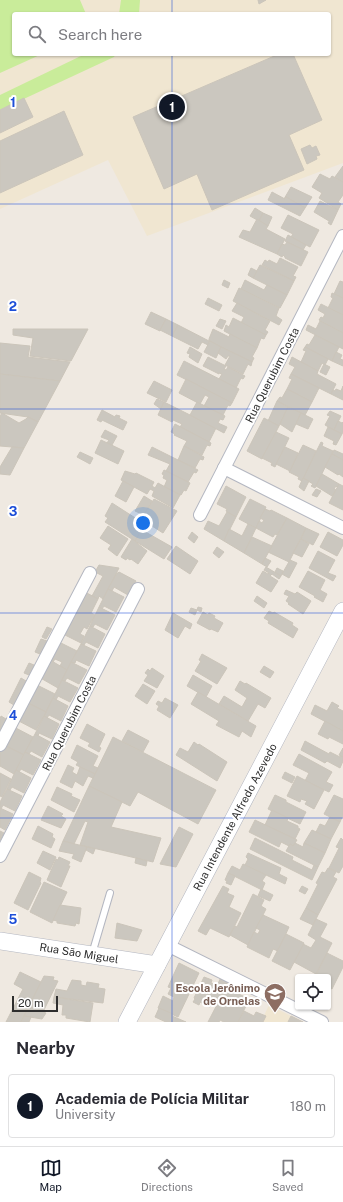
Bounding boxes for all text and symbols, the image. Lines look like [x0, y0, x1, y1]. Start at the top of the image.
search box [12, 12, 331, 56]
icon: search [26, 23, 48, 45]
text: Search here [58, 26, 142, 43]
pin: 1 [159, 92, 185, 122]
text: 1 [10, 95, 16, 110]
text: 2 [9, 299, 17, 314]
street label: Rua Querubim Costa [243, 325, 301, 425]
text: 3 [9, 504, 18, 519]
your location [133, 513, 153, 533]
street label: Rua Querubim Costa [40, 673, 98, 773]
text: 4 [9, 708, 18, 723]
street label: Rua Intendente Alfredo Azevedo [191, 741, 279, 893]
text: 5 [9, 912, 18, 927]
street label: Rua São Miguel [39, 941, 119, 965]
map controls [295, 974, 331, 1010]
button: locate [295, 974, 331, 1010]
school or university icon: Escola Jerônimo de Ornelas [262, 981, 288, 1014]
place label: Escola Jerônimo de Ornelas [175, 982, 260, 1007]
scale bar [12, 994, 58, 1013]
text: 20 m [18, 997, 43, 1009]
text: Nearby [16, 1038, 75, 1058]
text: Academia de Polícia Militar [55, 1090, 249, 1107]
text: 1 [27, 1099, 33, 1114]
text: 180 m [290, 1099, 326, 1114]
text: University [55, 1107, 115, 1122]
tab: Map [40, 1157, 62, 1193]
tab: Directions [141, 1157, 193, 1193]
tab: Saved [272, 1157, 303, 1193]

